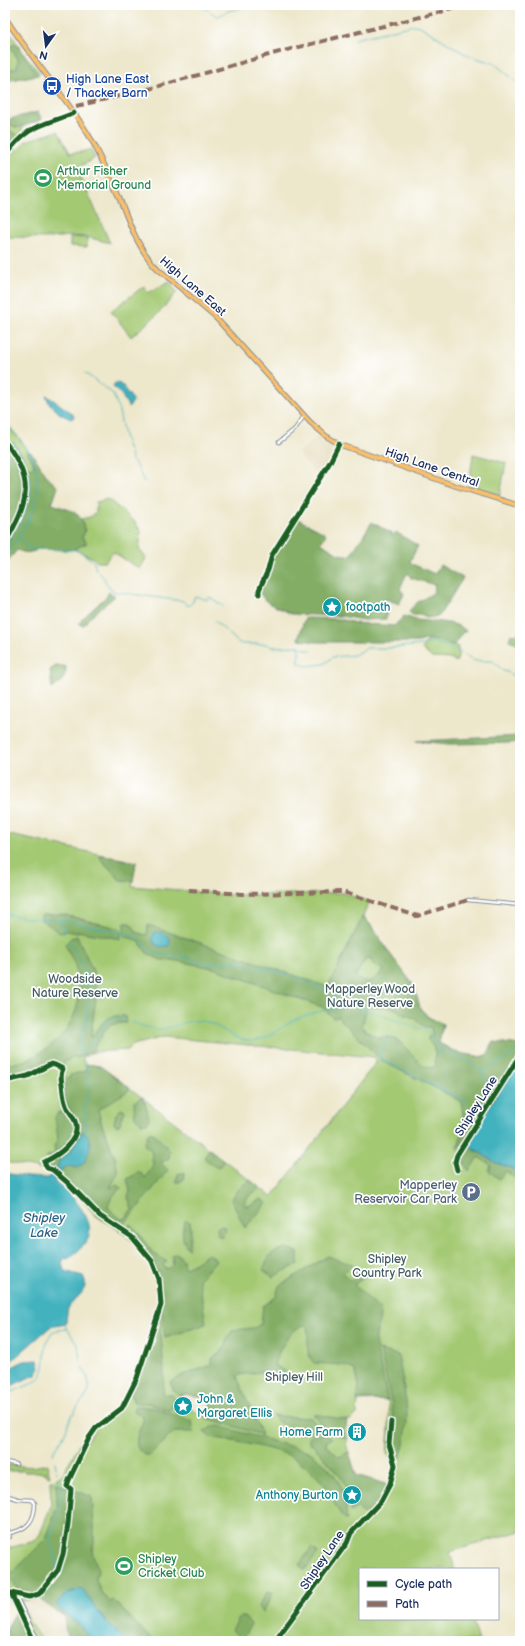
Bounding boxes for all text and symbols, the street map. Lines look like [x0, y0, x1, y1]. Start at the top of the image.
north arrow [26, 26, 66, 66]
text: N [38, 48, 49, 63]
place label: High Lane East / Thacker Barn [66, 72, 149, 101]
bus stop icon: High Lane East / Thacker Barn [41, 75, 63, 97]
place label: Arthur Fisher Memorial Ground [57, 164, 151, 193]
sports icon: Arthur Fisher Memorial Ground [32, 167, 54, 189]
street label: High Lane East [156, 253, 229, 320]
street label: High Lane Central [383, 444, 481, 491]
place icon: footpath [321, 596, 343, 618]
place label: footpath [346, 600, 391, 615]
park label: Woodside Nature Reserve [32, 972, 118, 1001]
park label: Mapperley Wood Nature Reserve [325, 982, 415, 1011]
street label: Shipley Lane [452, 1073, 501, 1139]
place label: Mapperley Reservoir Car Park [354, 1178, 458, 1207]
parking icon: Mapperley Reservoir Car Park [460, 1181, 482, 1203]
water label: Shipley Lake [23, 1210, 66, 1241]
park label: Shipley Country Park [352, 1252, 422, 1281]
park label: Shipley Hill [265, 1370, 323, 1385]
place label: John & Margaret Ellis [197, 1392, 272, 1421]
place icon: John & Margaret Ellis [172, 1395, 194, 1417]
building icon: Home Farm [346, 1421, 368, 1443]
place label: Home Farm [279, 1425, 343, 1440]
place icon: Anthony Burton [341, 1484, 363, 1506]
place label: Anthony Burton [256, 1488, 338, 1503]
street label: Shipley Lane [297, 1528, 348, 1593]
place label: Shipley Cricket Club [138, 1552, 205, 1581]
sports icon: Shipley Cricket Club [113, 1555, 135, 1577]
legend [359, 1568, 499, 1620]
text: Cycle path [395, 1577, 452, 1592]
text: Path [395, 1597, 420, 1612]

